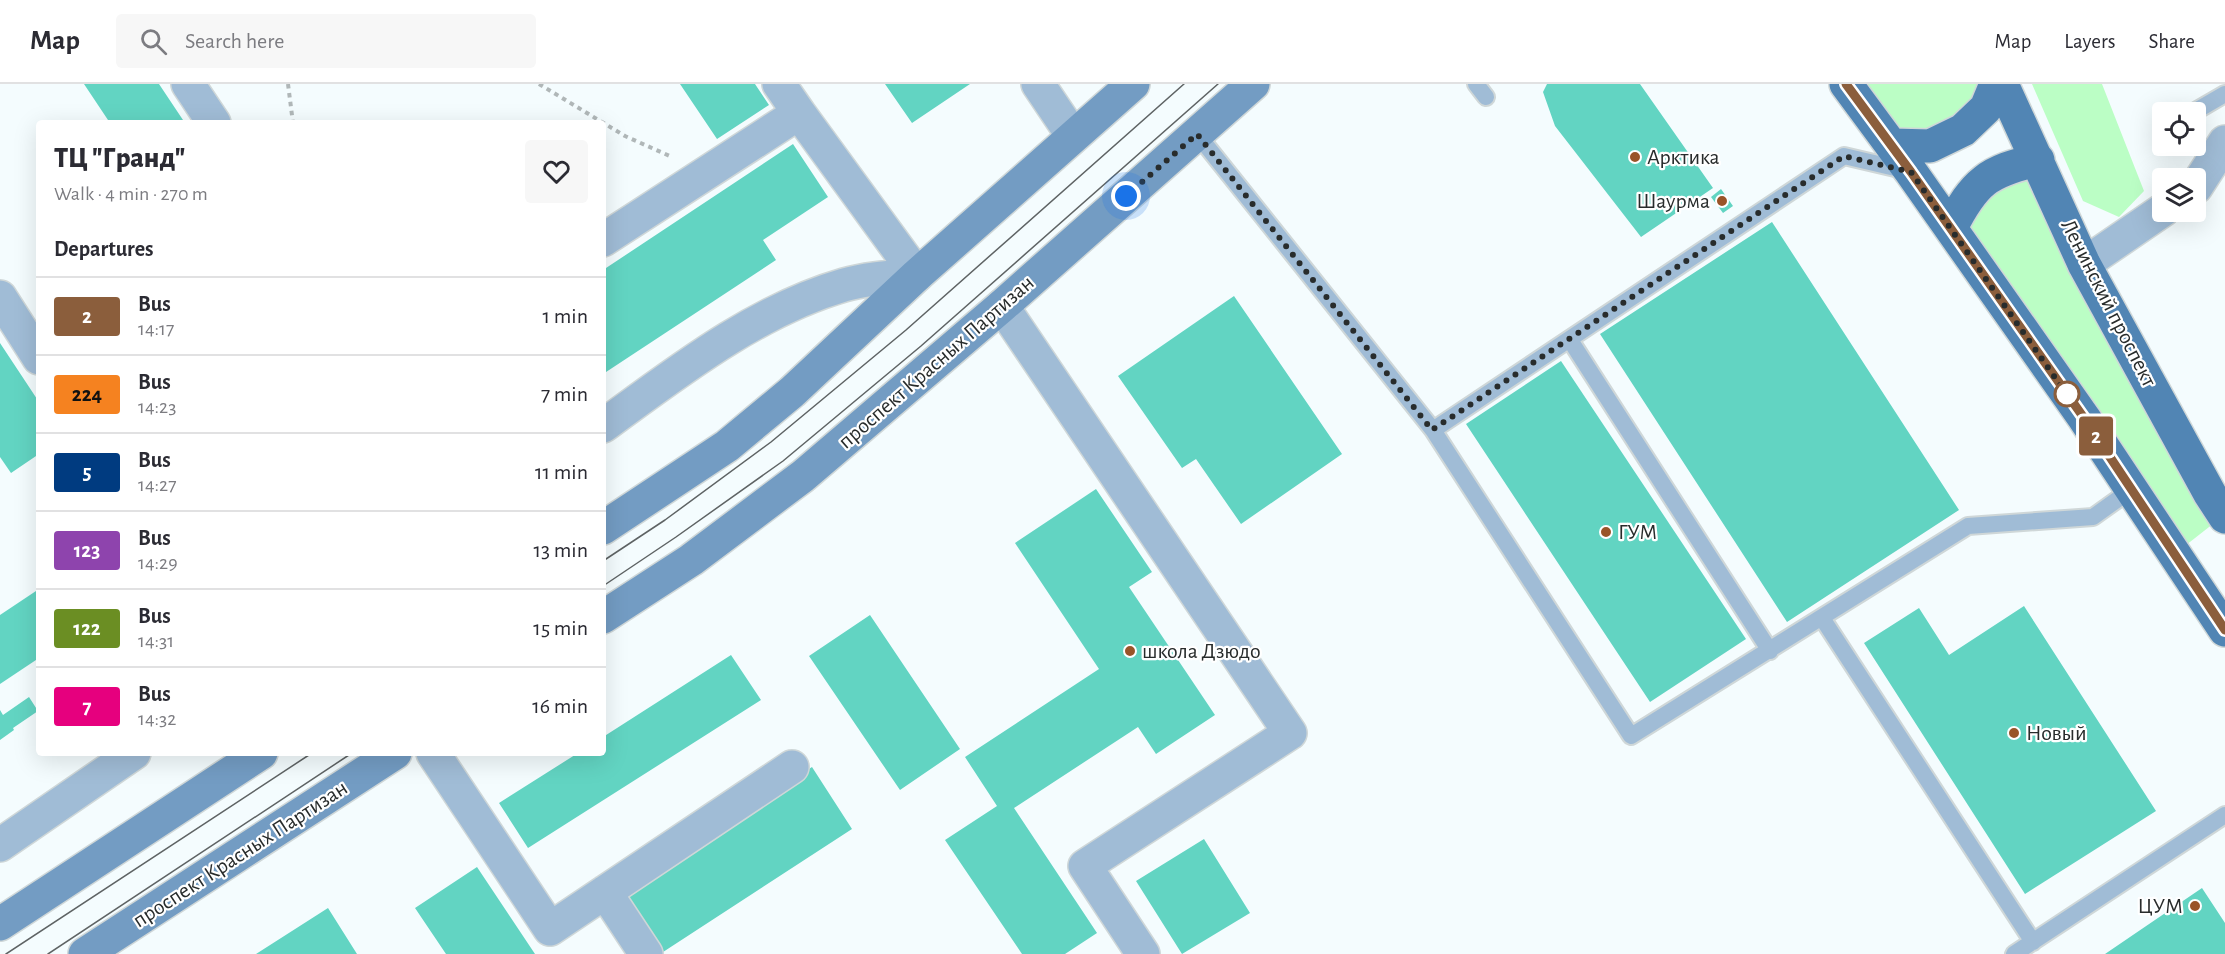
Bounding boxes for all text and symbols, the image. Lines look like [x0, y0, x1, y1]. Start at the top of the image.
search box [116, 14, 536, 68]
icon: search [137, 25, 170, 58]
text: Map [30, 27, 80, 55]
text: Search here [185, 30, 284, 52]
text: Map [1995, 31, 2031, 52]
text: Layers [2064, 31, 2115, 52]
text: Share [2148, 31, 2195, 52]
map controls [2152, 102, 2206, 222]
button: locate [2152, 102, 2206, 156]
button: heart [525, 140, 588, 203]
text: ТЦ "Гранд" [54, 145, 186, 173]
place label: Арктика [1647, 146, 1720, 168]
marker: Арктика [1628, 150, 1642, 164]
button: layers [2152, 168, 2206, 222]
your location [1111, 181, 1141, 211]
text: Walk · 4 min · 270 m [54, 184, 208, 204]
place label: Шаурма [1636, 190, 1710, 212]
marker: Шаурма [1715, 194, 1729, 208]
street label: Ленинский проспект [2057, 216, 2161, 391]
text: Departures [54, 238, 154, 260]
street label: проспект Красных Партизан [834, 271, 1038, 453]
text: Bus [138, 293, 171, 315]
text: 1 min [543, 305, 588, 327]
text: 2 [82, 306, 92, 327]
text: 14:17 [138, 319, 174, 339]
text: Bus [138, 371, 171, 393]
unlabelled marker [2054, 381, 2080, 407]
text: 7 min [541, 383, 588, 405]
text: 224 [72, 384, 102, 405]
text: 14:23 [138, 397, 176, 417]
line badge: 2 [2076, 416, 2116, 456]
text: 2 [2091, 426, 2101, 447]
text: Bus [138, 449, 171, 471]
text: 11 min [535, 461, 588, 483]
text: 5 [82, 462, 92, 483]
text: 14:27 [138, 475, 177, 495]
place label: ГУМ [1618, 521, 1657, 543]
marker: ГУМ [1599, 525, 1613, 539]
text: Bus [138, 527, 171, 549]
text: 13 min [533, 539, 588, 561]
text: 123 [74, 540, 100, 561]
text: 14:29 [138, 553, 178, 573]
text: Bus [138, 605, 171, 627]
text: 15 min [533, 617, 588, 639]
text: 122 [73, 618, 101, 639]
text: 14:31 [138, 631, 174, 651]
place label: школа Дзюдо [1142, 640, 1261, 662]
marker: школа Дзюдо [1123, 644, 1137, 658]
text: Bus [138, 683, 171, 705]
text: 16 min [532, 695, 588, 717]
text: 7 [82, 696, 92, 717]
text: 14:32 [138, 709, 176, 729]
place label: Новый [2026, 722, 2087, 744]
marker: Новый [2007, 726, 2021, 740]
street label: проспект Красных Партизан [129, 776, 351, 932]
place label: ЦУМ [2137, 895, 2183, 917]
marker: ЦУМ [2188, 899, 2202, 913]

